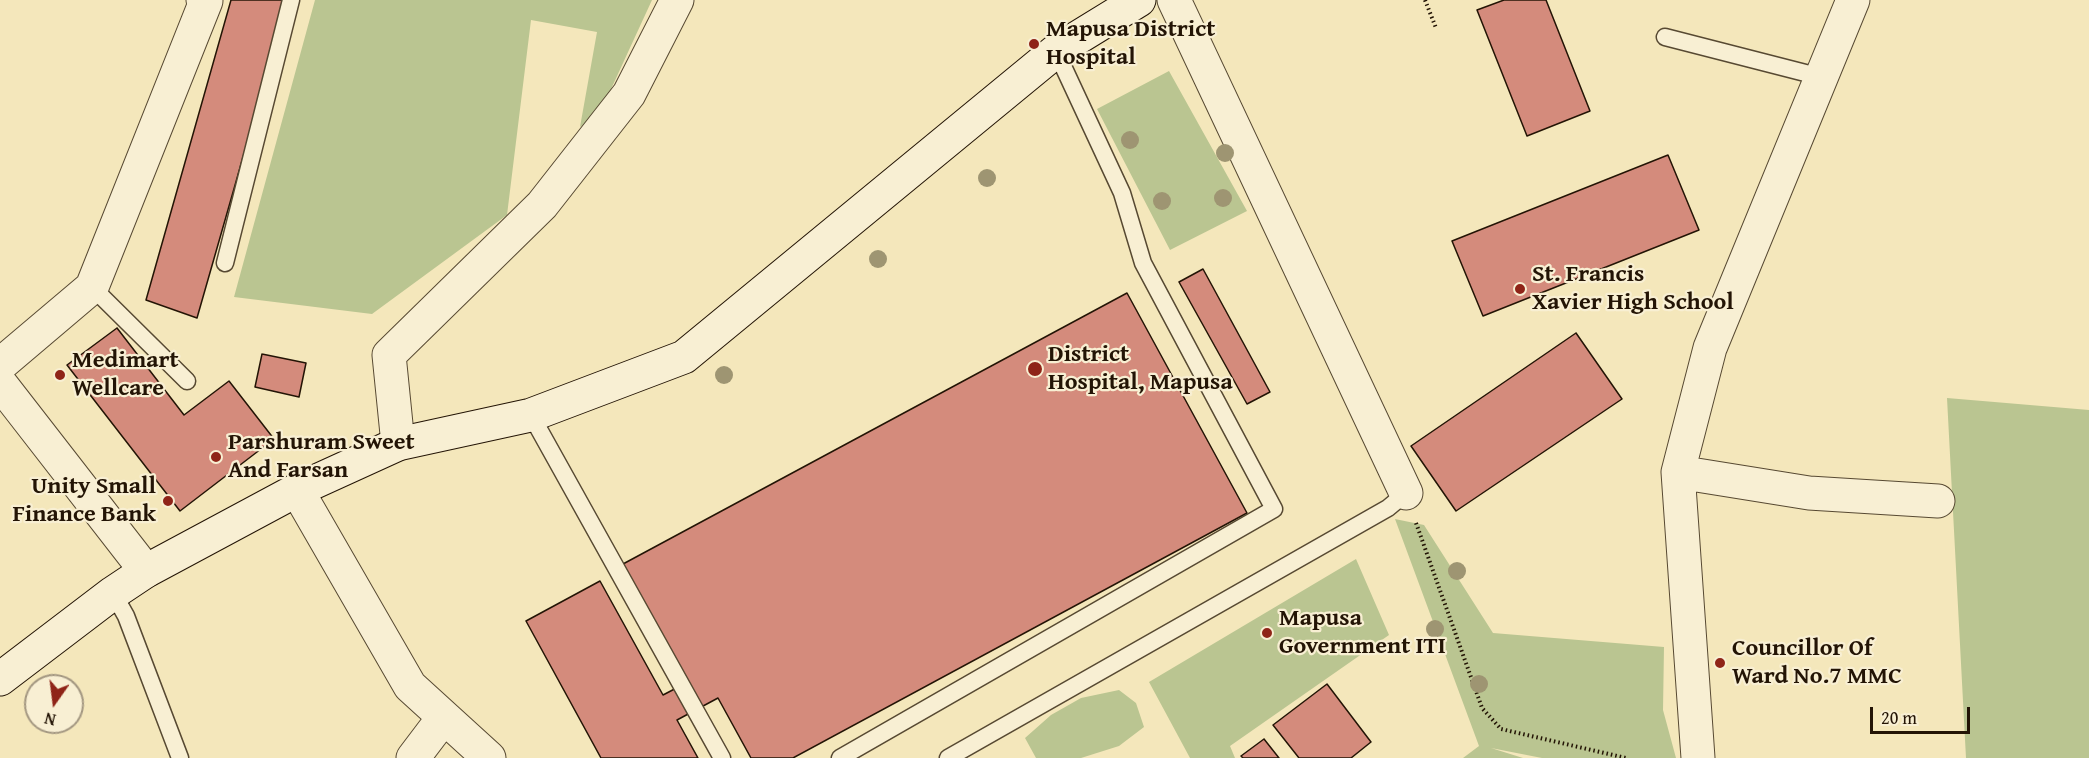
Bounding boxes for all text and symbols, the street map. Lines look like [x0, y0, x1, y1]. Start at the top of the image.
place label: Mapusa District Hospital [1046, 16, 1215, 72]
marker: Mapusa District Hospital [1027, 37, 1041, 51]
place label: St. Francis Xavier High School [1532, 261, 1734, 317]
marker: St. Francis Xavier High School [1513, 282, 1527, 296]
place label: District Hospital, Mapusa [1048, 341, 1233, 397]
place label: Medimart Wellcare [72, 347, 179, 403]
marker: District Hospital, Mapusa [1026, 360, 1044, 378]
marker: Medimart Wellcare [53, 368, 67, 382]
place label: Parshuram Sweet And Farsan [228, 429, 415, 485]
marker: Parshuram Sweet And Farsan [209, 450, 223, 464]
place label: Unity Small Finance Bank [12, 473, 156, 529]
marker: Unity Small Finance Bank [161, 494, 175, 508]
place label: Mapusa Government ITI [1279, 605, 1446, 661]
marker: Mapusa Government ITI [1260, 626, 1274, 640]
place label: Councillor Of Ward No.7 MMC [1732, 635, 1902, 691]
marker: Councillor Of Ward No.7 MMC [1713, 656, 1727, 670]
north arrow [24, 674, 84, 734]
scale bar [1873, 695, 1974, 733]
text: 20 m [1881, 704, 1917, 731]
text: N [42, 707, 58, 732]

